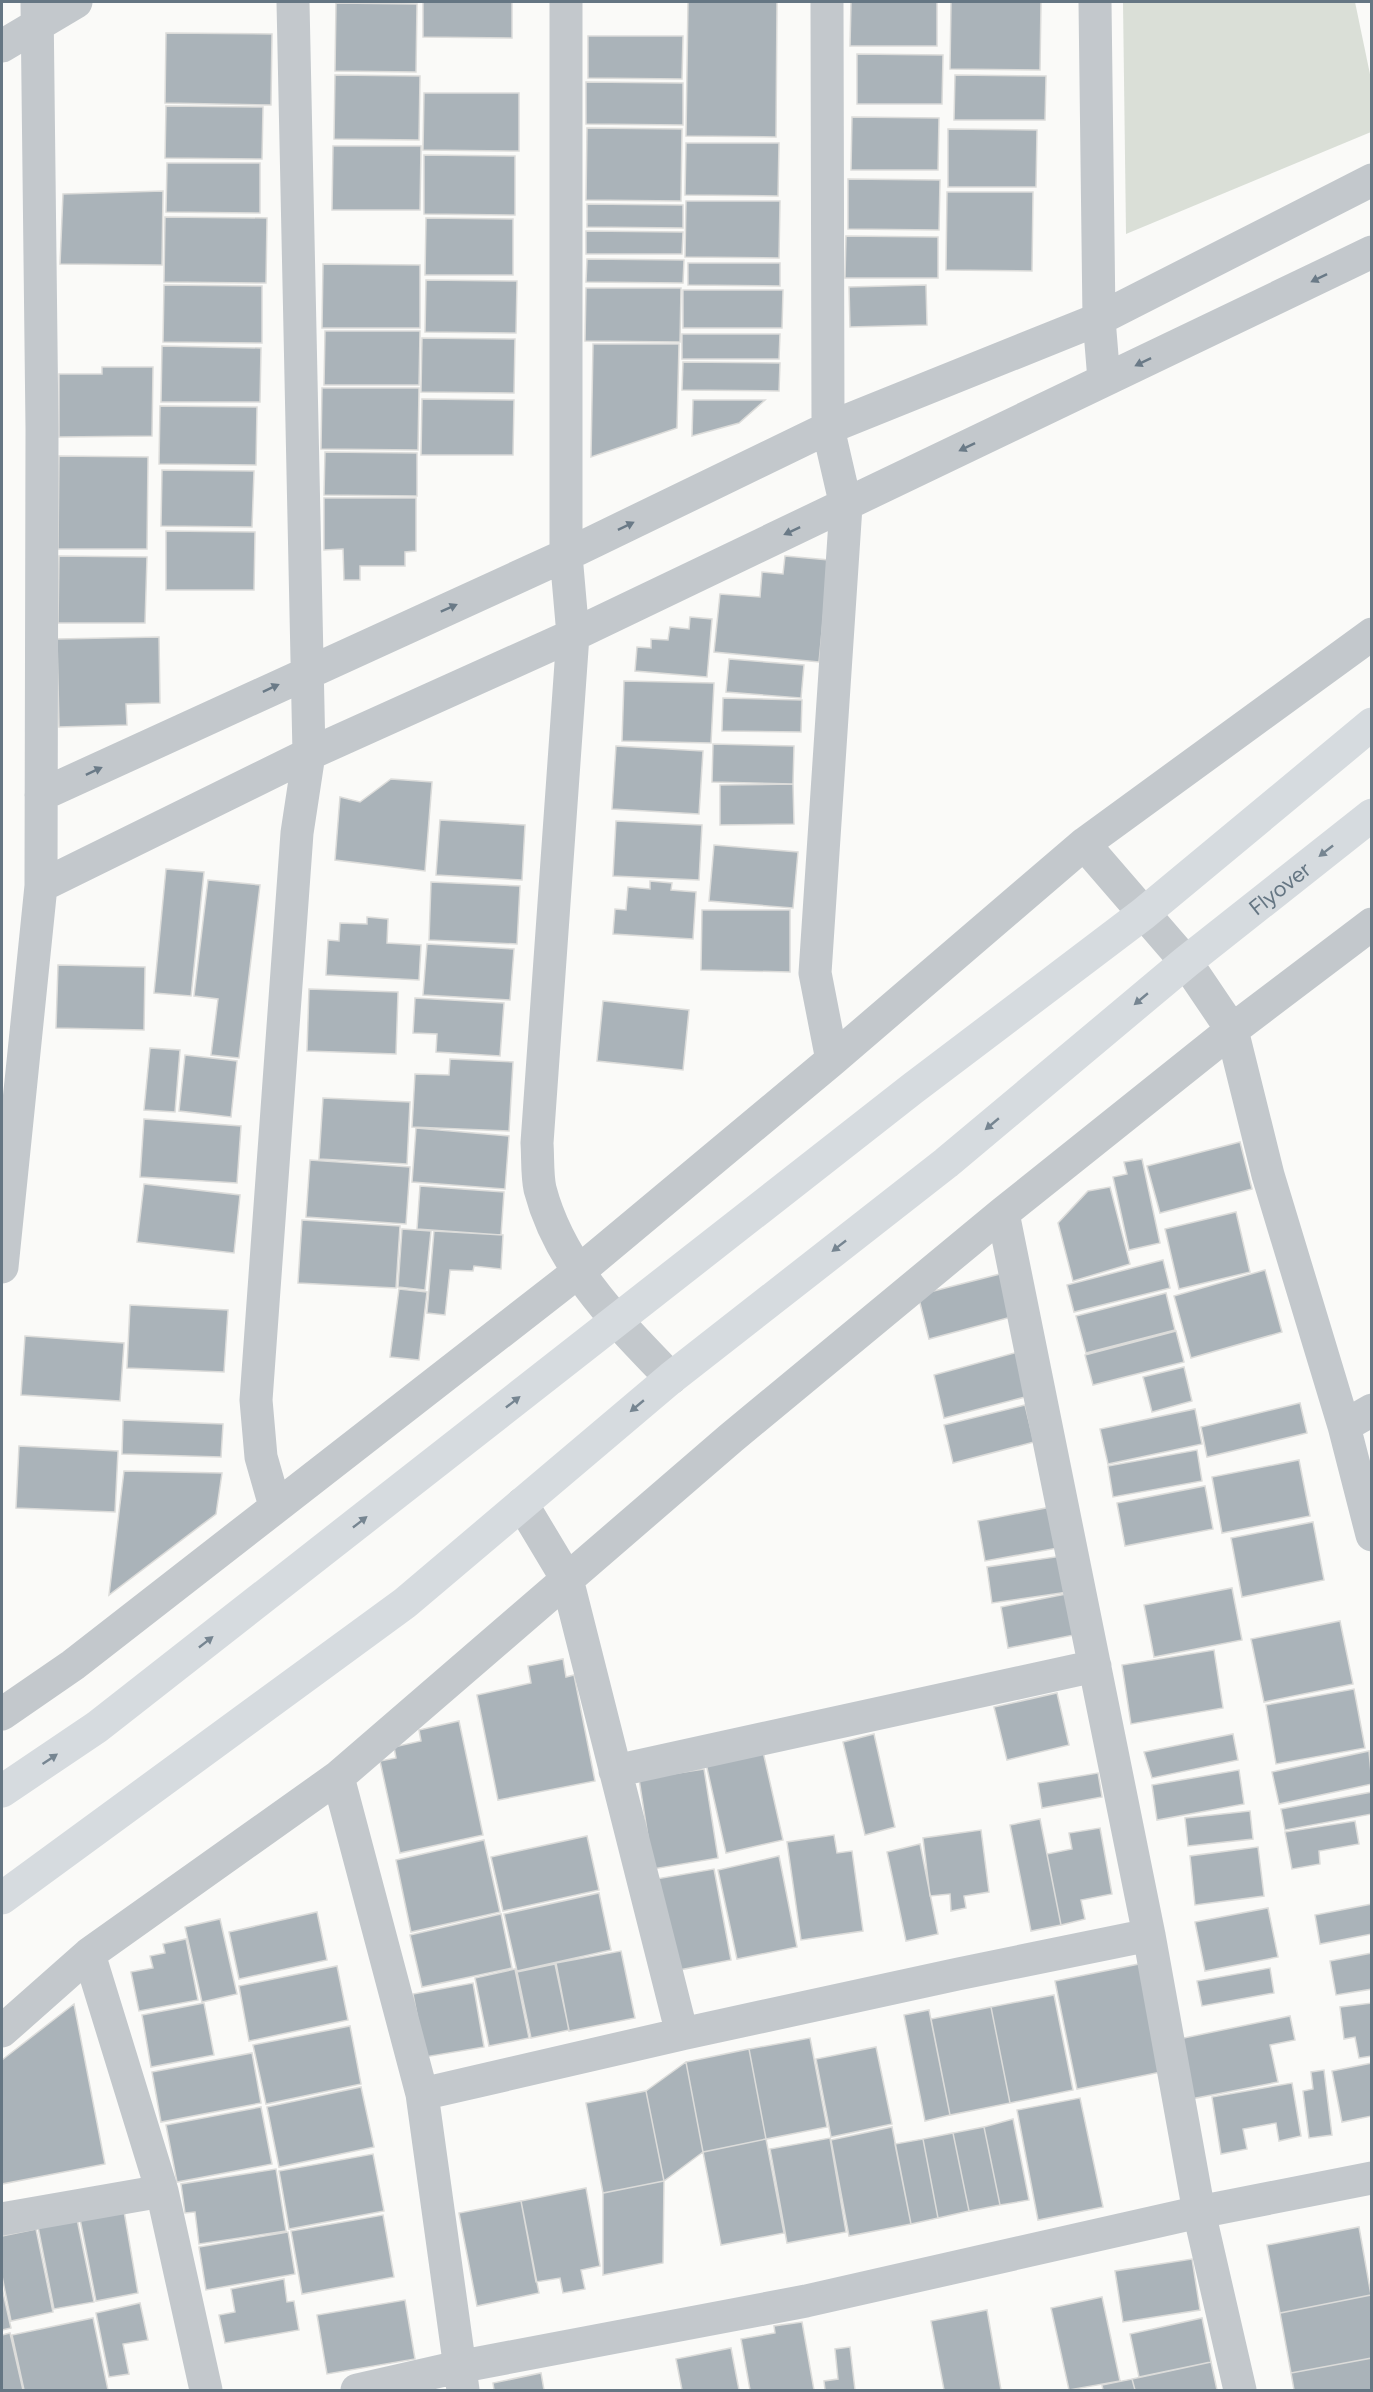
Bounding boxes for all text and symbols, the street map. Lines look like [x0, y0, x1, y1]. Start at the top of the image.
one-way arrow [1310, 273, 1327, 282]
one-way arrow [1134, 357, 1151, 366]
one-way arrow [959, 442, 976, 451]
one-way arrow [617, 522, 634, 531]
one-way arrow [783, 527, 800, 536]
one-way arrow [440, 603, 458, 613]
one-way arrow [263, 684, 280, 693]
one-way arrow [86, 766, 103, 775]
one-way arrow [1318, 845, 1333, 857]
street label: Flyover [1243, 855, 1316, 921]
one-way arrow [1134, 992, 1149, 1005]
one-way arrow [985, 1117, 1000, 1130]
one-way arrow [832, 1239, 847, 1251]
one-way arrow [505, 1395, 521, 1408]
one-way arrow [630, 1399, 645, 1412]
one-way arrow [352, 1516, 367, 1528]
one-way arrow [198, 1635, 214, 1648]
one-way arrow [42, 1753, 58, 1764]

